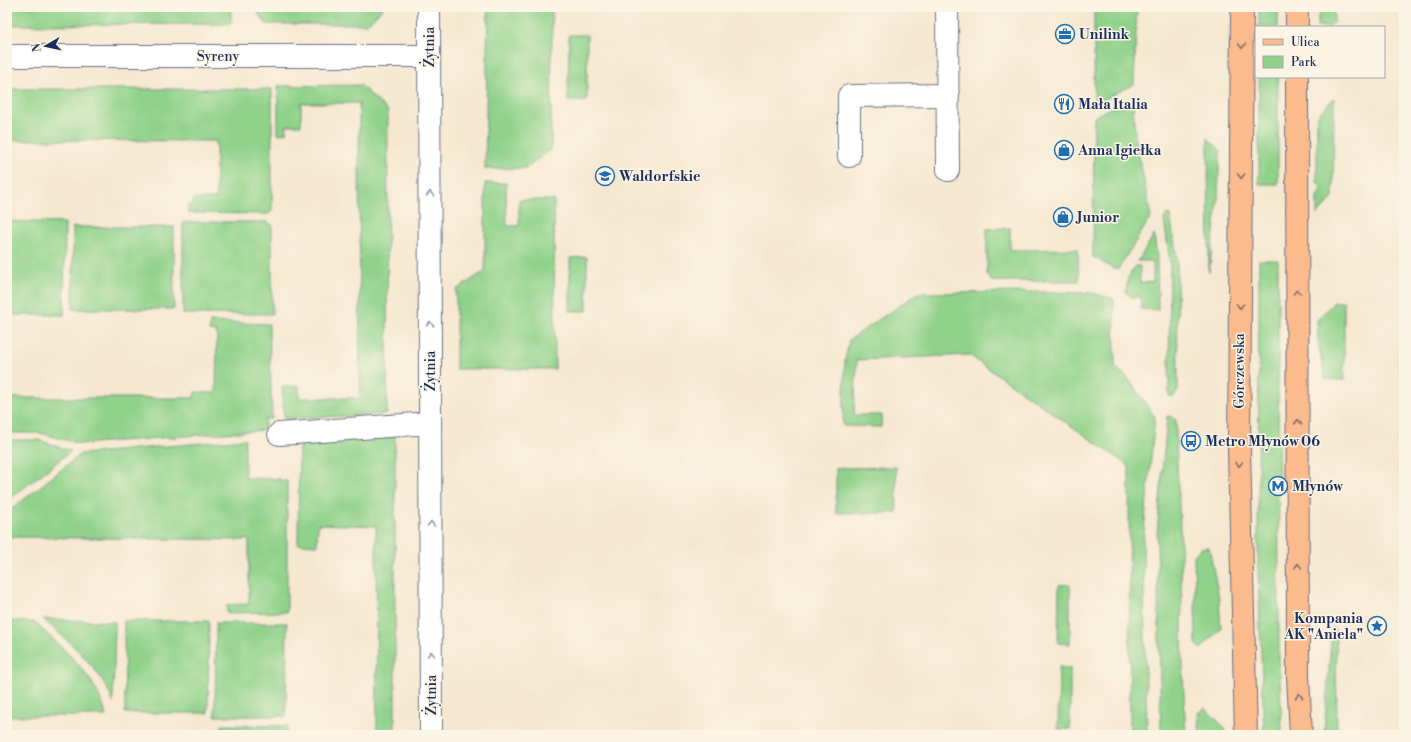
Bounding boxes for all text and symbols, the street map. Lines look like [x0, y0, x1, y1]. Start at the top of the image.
office icon: Unilink [1054, 23, 1076, 45]
north arrow [26, 26, 66, 66]
street label: Żytnia [419, 26, 439, 67]
place label: Unilink [1079, 26, 1130, 44]
legend [1255, 26, 1385, 78]
text: Ulica [1291, 35, 1320, 50]
text: N [29, 42, 45, 53]
one-way arrow [1238, 43, 1246, 49]
street label: Syreny [197, 48, 240, 66]
text: Park [1291, 55, 1317, 70]
restaurant icon: Mała Italia [1053, 93, 1075, 115]
place label: Mała Italia [1078, 96, 1148, 114]
shop icon: Anna Igiełka [1053, 139, 1075, 161]
place label: Anna Igiełka [1077, 142, 1162, 160]
school or university icon: Waldorfskie [594, 165, 616, 187]
place label: Waldorfskie [618, 168, 701, 186]
one-way arrow [1237, 173, 1245, 179]
one-way arrow [426, 191, 434, 197]
shop icon: Junior [1052, 206, 1074, 228]
place label: Junior [1075, 209, 1119, 227]
one-way arrow [1293, 289, 1301, 295]
one-way arrow [1236, 303, 1244, 309]
one-way arrow [426, 321, 434, 327]
street label: Górczewska [1231, 332, 1249, 409]
street label: Żytnia [420, 350, 440, 391]
one-way arrow [1294, 419, 1302, 425]
bus stop icon: Metro Młynów 06 [1180, 430, 1202, 452]
place label: Metro Młynów 06 [1205, 433, 1320, 451]
one-way arrow [1235, 461, 1243, 467]
metro station icon: Młynów [1267, 475, 1289, 497]
place label: Młynów [1292, 478, 1343, 496]
one-way arrow [427, 521, 435, 527]
one-way arrow [1294, 563, 1302, 569]
place label: Kompania AK "Aniela" [1283, 610, 1363, 644]
place icon: Kompania AK "Aniela" [1366, 615, 1388, 637]
one-way arrow [427, 651, 435, 657]
street label: Żytnia [421, 674, 441, 715]
one-way arrow [1295, 693, 1304, 699]

